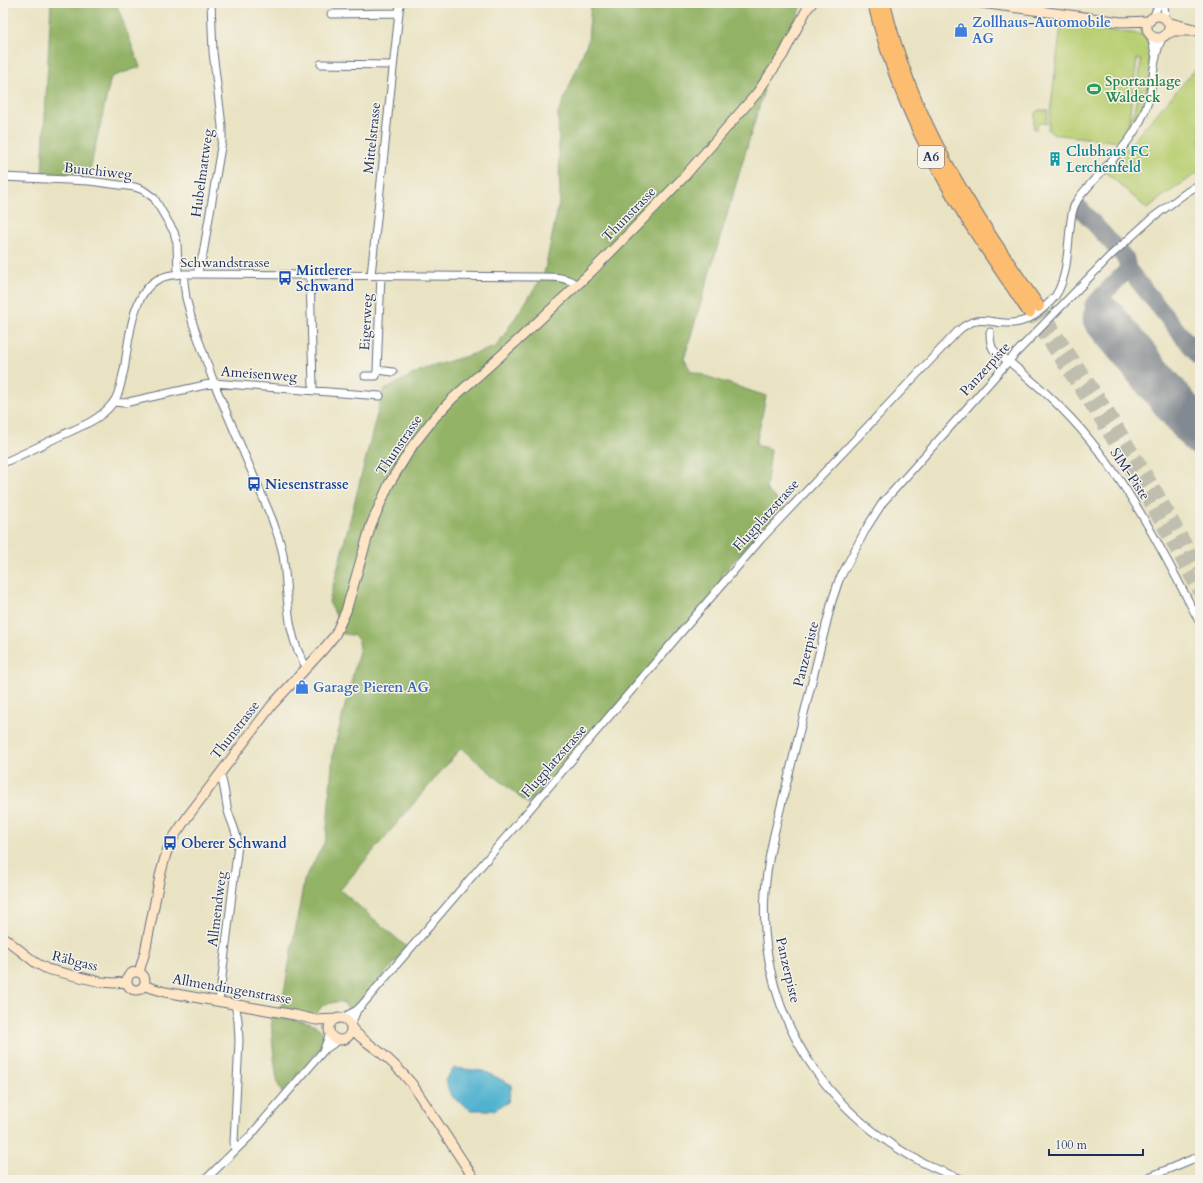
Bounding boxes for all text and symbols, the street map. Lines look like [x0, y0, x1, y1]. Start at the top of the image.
place label: Zollhaus-Automobile AG [972, 13, 1111, 48]
shop icon: Zollhaus-Automobile AG [953, 22, 969, 38]
place label: Sportanlage Waldeck [1104, 72, 1181, 107]
sports icon: Sportanlage Waldeck [1086, 81, 1102, 97]
street label: Mittelstrasse [359, 101, 385, 175]
street label: Hubelmattweg [186, 127, 218, 218]
place label: Clubhaus FC Lerchenfeld [1066, 142, 1149, 177]
road number: A6 [918, 146, 944, 168]
building icon: Clubhaus FC Lerchenfeld [1047, 151, 1063, 167]
street label: Buuchiweg [63, 158, 133, 184]
street label: Thunstrasse [598, 182, 660, 246]
street label: Schwandstrasse [180, 253, 270, 272]
place label: Mittlerer Schwand [296, 261, 354, 296]
bus stop icon: Mittlerer Schwand [277, 270, 293, 286]
street label: Eigerweg [355, 293, 377, 351]
street label: Panzerpiste [956, 338, 1014, 400]
street label: Ameisenweg [220, 362, 298, 386]
street label: Thunstrasse [372, 411, 426, 479]
street label: SIM-Piste [1106, 444, 1154, 504]
place label: Niesenstrasse [265, 475, 349, 494]
street label: Flugplatzstrasse [729, 475, 803, 555]
bus stop icon: Niesenstrasse [246, 476, 262, 492]
street label: Panzerpiste [789, 619, 823, 689]
place label: Garage Pieren AG [313, 678, 429, 697]
shop icon: Garage Pieren AG [294, 679, 310, 695]
street label: Thunstrasse [206, 697, 264, 763]
street label: Flugplatzstrasse [517, 721, 591, 801]
place label: Oberer Schwand [181, 834, 287, 853]
bus stop icon: Oberer Schwand [162, 835, 178, 851]
street label: Allmendweg [203, 870, 231, 948]
street label: Panzerpiste [771, 935, 805, 1005]
street label: Räbgass [50, 946, 100, 976]
street label: Allmendingenstrasse [171, 969, 293, 1009]
scale bar [1049, 1131, 1143, 1157]
text: 100 m [1055, 1137, 1088, 1153]

